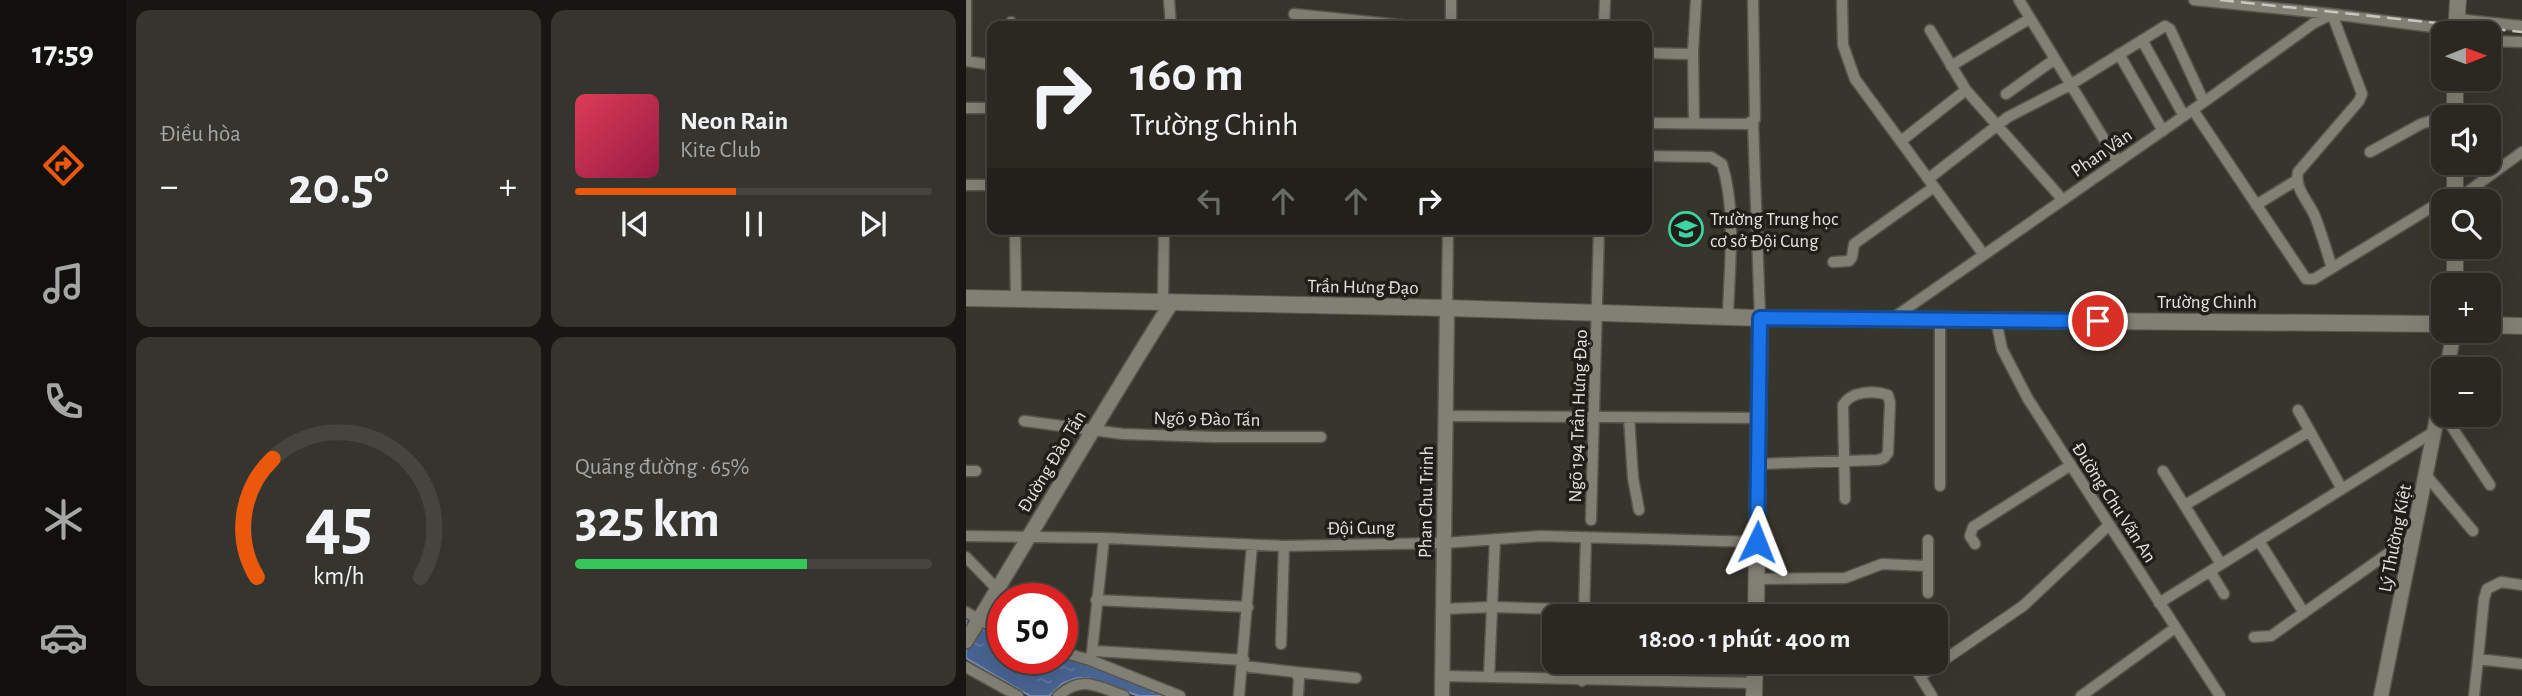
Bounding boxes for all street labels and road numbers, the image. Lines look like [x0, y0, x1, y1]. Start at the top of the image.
street label: Phan Vân [2068, 126, 2136, 181]
street label: Trần Hưng Đạo [1307, 277, 1419, 298]
street label: Trường Chinh [2157, 293, 2257, 312]
street label: Ngõ 194 Trần Hưng Đạo [1566, 329, 1591, 503]
street label: Đường Đào Tấn [1015, 408, 1090, 516]
street label: Ngõ 9 Đào Tấn [1153, 409, 1260, 430]
street label: Đường Chu Văn An [2068, 439, 2160, 566]
street label: Phan Chu Trinh [1416, 446, 1437, 558]
street label: Lý Thường Kiệt [2376, 483, 2415, 594]
street label: Đội Cung [1327, 518, 1396, 539]

